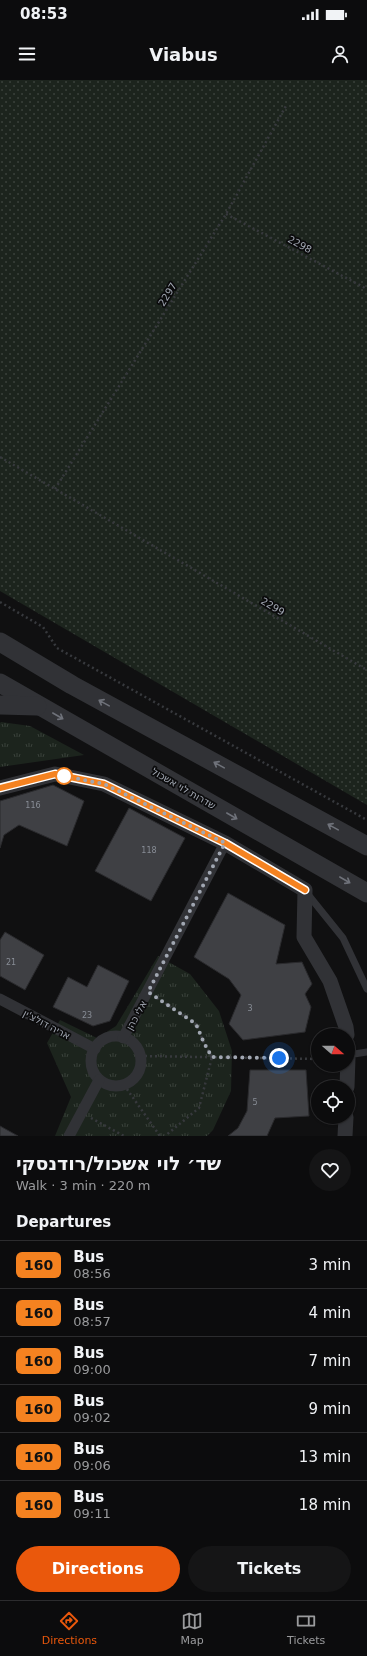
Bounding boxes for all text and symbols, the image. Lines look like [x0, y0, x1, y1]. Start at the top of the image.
text: 08:53 [20, 5, 68, 23]
icon: menu [16, 43, 38, 65]
icon: person [329, 43, 351, 65]
text: Viabus [149, 44, 218, 65]
street label: 2298 [286, 234, 314, 255]
street label: 2297 [156, 281, 179, 308]
street label: 2299 [259, 595, 287, 618]
one-way arrow [99, 698, 111, 706]
one-way arrow [52, 713, 64, 721]
one-way arrow [213, 761, 225, 768]
street label: שדרות לוי אשכול [150, 766, 218, 811]
unlabelled marker [55, 767, 73, 785]
house number: 116 [25, 801, 41, 810]
one-way arrow [226, 812, 238, 820]
one-way arrow [327, 823, 339, 831]
house number: 118 [141, 846, 157, 855]
one-way arrow [339, 877, 351, 885]
house number: 21 [6, 958, 16, 967]
street label: אלי כהן [124, 998, 149, 1032]
house number: 3 [247, 1004, 253, 1013]
street label: אריה דולצ'ין [21, 1007, 72, 1041]
house number: 23 [82, 1011, 92, 1020]
north arrow [311, 1028, 355, 1072]
map controls [311, 1028, 355, 1124]
your location [269, 1048, 289, 1068]
button: locate [311, 1080, 355, 1124]
house number: 5 [252, 1098, 258, 1107]
button: heart [309, 1149, 351, 1191]
text: שד׳ לוי אשכול/רודנסקי [16, 1152, 221, 1174]
text: Walk · 3 min · 220 m [16, 1178, 150, 1193]
text: Departures [16, 1213, 111, 1231]
text: Bus [73, 1248, 104, 1266]
text: 3 min [308, 1256, 351, 1274]
text: 160 [24, 1257, 53, 1273]
text: 08:56 [73, 1266, 111, 1281]
text: Bus [73, 1296, 104, 1314]
text: 4 min [308, 1304, 351, 1322]
text: 160 [24, 1305, 53, 1321]
text: 08:57 [73, 1314, 111, 1329]
text: Bus [73, 1344, 104, 1362]
text: 7 min [308, 1352, 351, 1370]
text: 160 [24, 1353, 53, 1369]
text: 09:00 [73, 1362, 111, 1377]
text: Bus [73, 1392, 104, 1410]
text: 9 min [308, 1400, 351, 1418]
text: 160 [24, 1401, 53, 1417]
text: 09:02 [73, 1410, 111, 1425]
text: Bus [73, 1440, 104, 1458]
text: 13 min [299, 1448, 351, 1466]
text: 160 [24, 1449, 53, 1465]
text: 09:06 [73, 1458, 111, 1473]
text: Bus [73, 1488, 104, 1506]
text: 18 min [299, 1496, 351, 1514]
text: 160 [24, 1497, 53, 1513]
text: 09:11 [73, 1506, 111, 1521]
button: Directions [16, 1546, 180, 1592]
button: Tickets [188, 1546, 351, 1592]
tab: Directions [42, 1610, 97, 1647]
tab: Map [180, 1610, 204, 1647]
tab: Tickets [287, 1610, 325, 1647]

